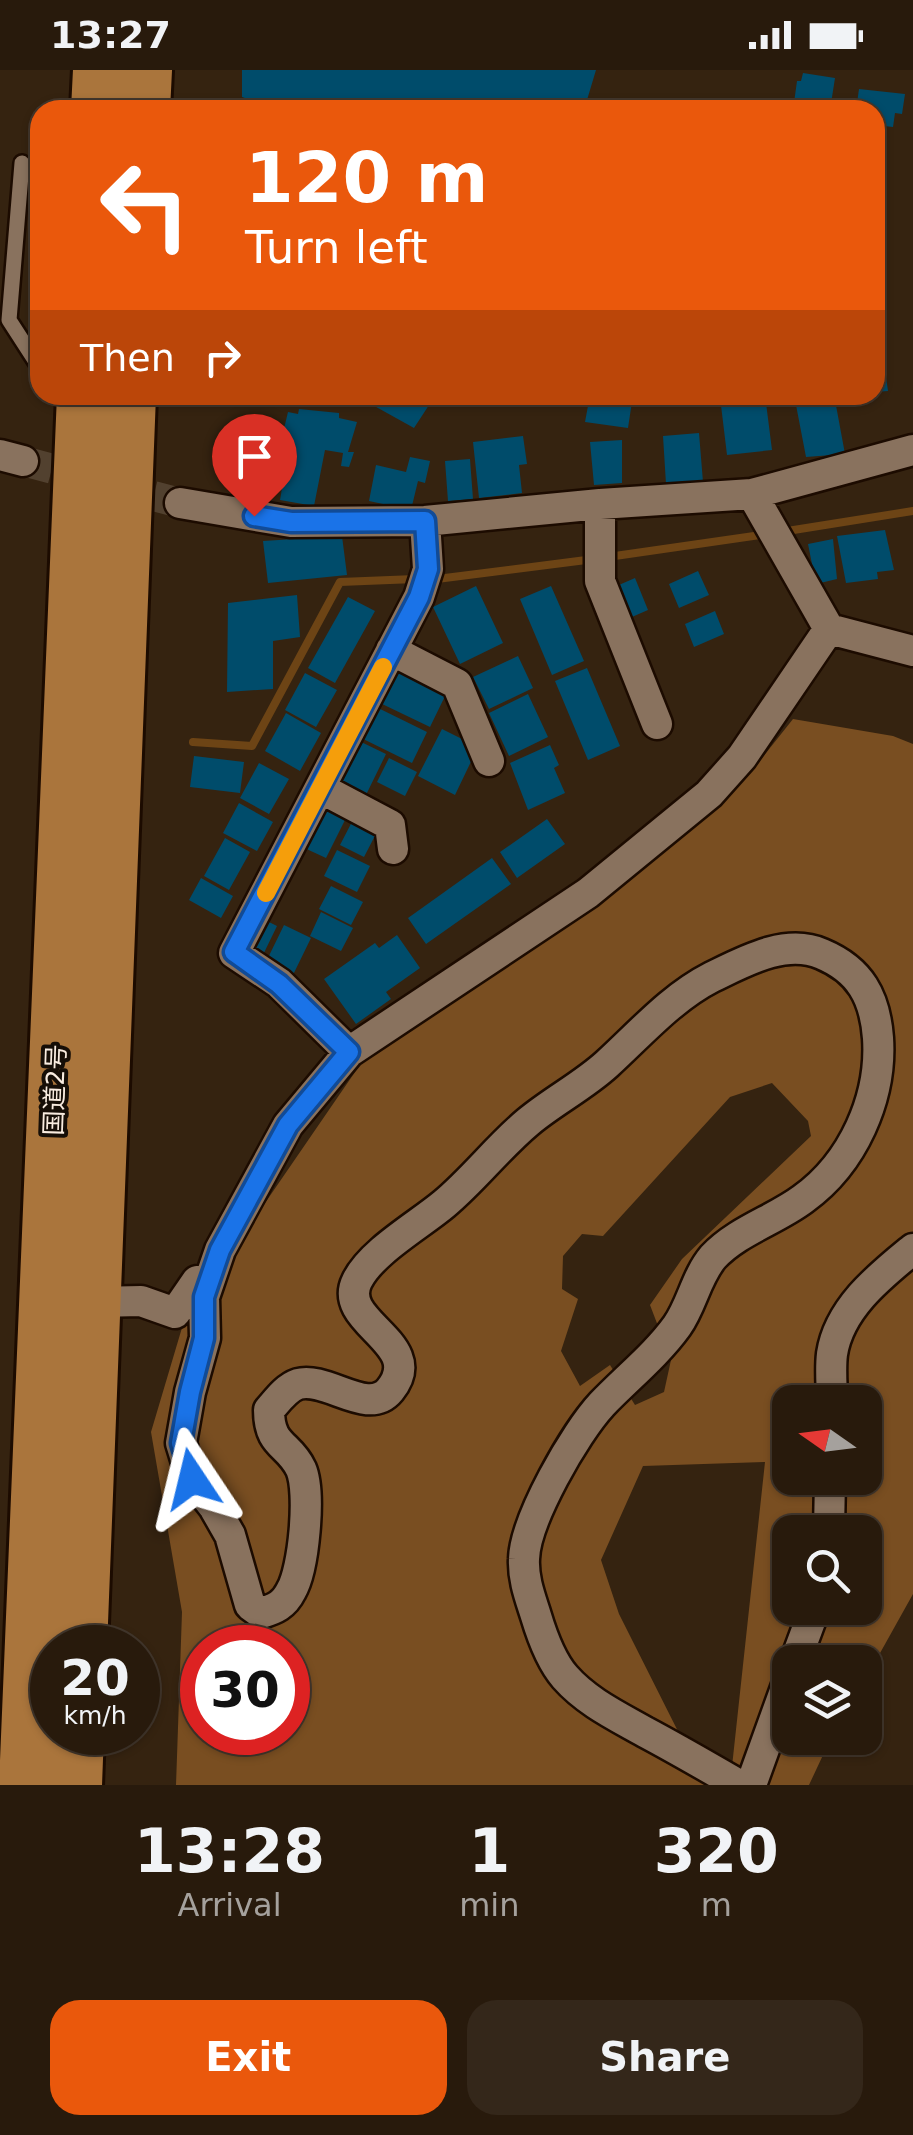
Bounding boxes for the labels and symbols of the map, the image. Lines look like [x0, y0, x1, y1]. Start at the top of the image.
pin [212, 414, 297, 517]
street label: 国道2号 [39, 1044, 71, 1136]
north arrow [772, 1385, 882, 1495]
position arrow [140, 1427, 244, 1531]
speed limit sign: 30 [180, 1625, 310, 1755]

